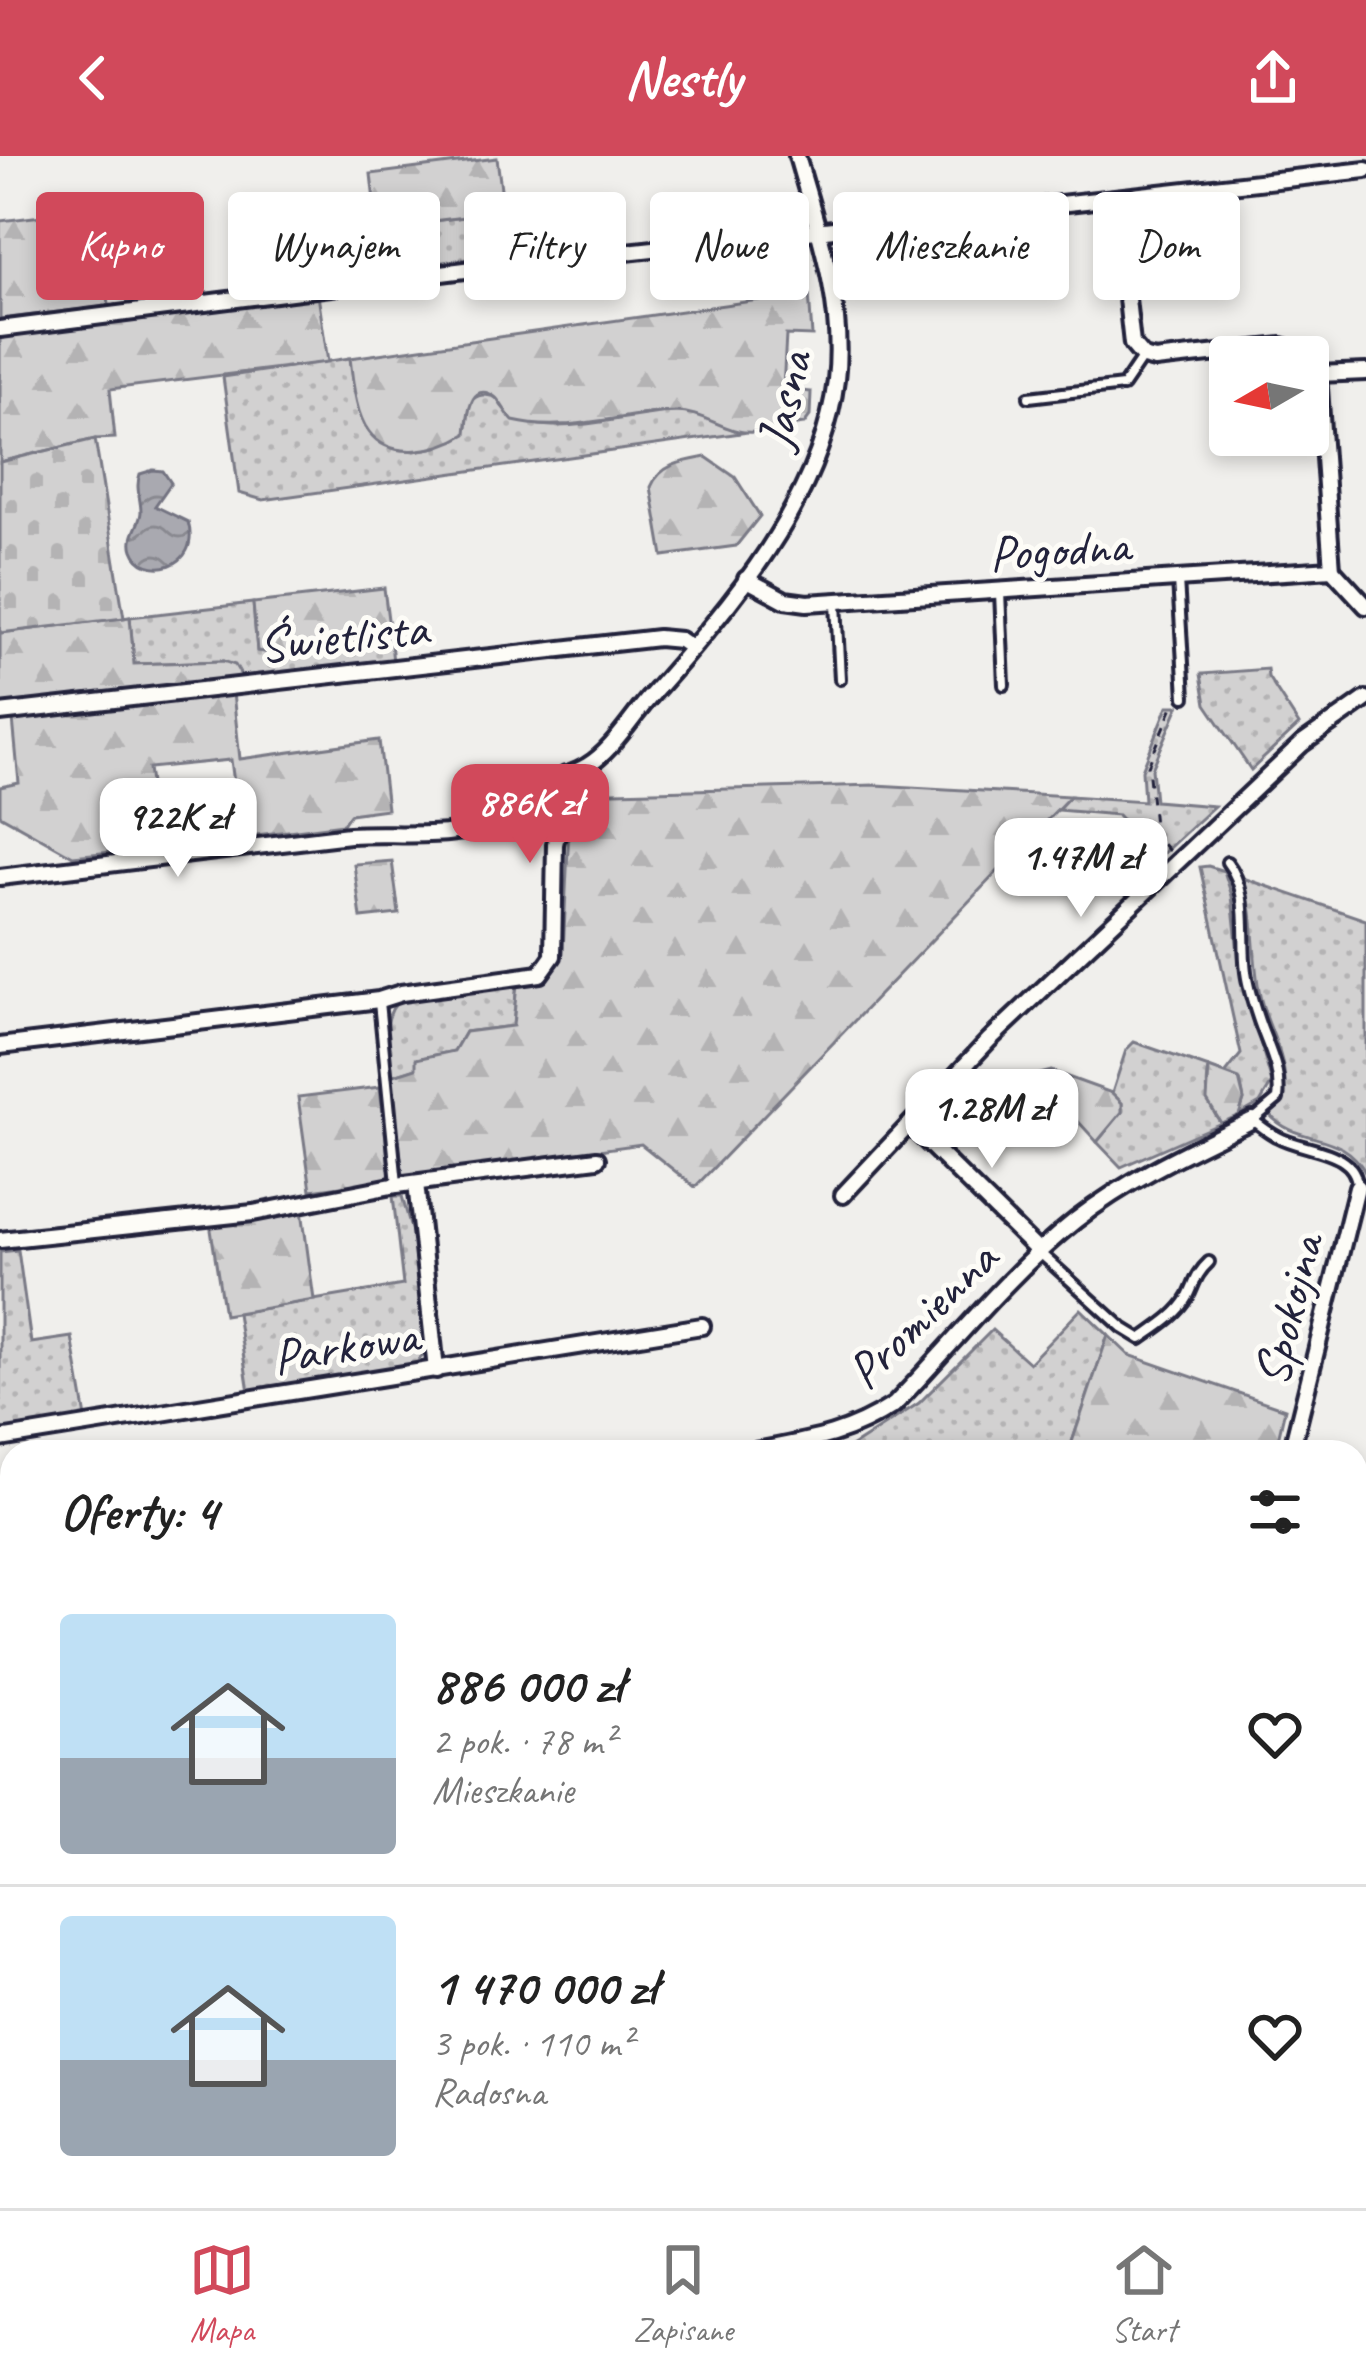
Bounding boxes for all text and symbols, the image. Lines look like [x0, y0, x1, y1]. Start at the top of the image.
text: Nestly [625, 44, 741, 112]
icon: back [60, 45, 126, 111]
icon: share [1240, 45, 1306, 111]
chip: Kupno [36, 192, 204, 300]
chip: Wynajem [228, 192, 440, 300]
chip: Filtry [464, 192, 626, 300]
chip: Nowe [650, 192, 809, 300]
chip: Mieszkanie [833, 192, 1069, 300]
chip: Dom [1093, 192, 1240, 300]
north arrow [1209, 336, 1329, 456]
map controls [1209, 336, 1329, 456]
street label: Jasna [741, 342, 827, 458]
street label: Pogodna [987, 512, 1135, 586]
street label: Świetlista [256, 595, 434, 677]
pin: 886K zł [419, 764, 641, 866]
pin: 922K zł [67, 778, 289, 880]
text: 886K zł [478, 778, 582, 827]
text: 922K zł [127, 792, 229, 841]
pin: 1.47M zł [957, 818, 1205, 920]
text: 1.47M zł [1021, 832, 1141, 881]
pin: 1.28M zł [868, 1069, 1116, 1171]
text: 1.28M zł [932, 1083, 1052, 1132]
street label: Spokojna [1238, 1224, 1339, 1392]
street label: Promienna [833, 1225, 1013, 1402]
street label: Parkowa [268, 1302, 426, 1389]
icon: filters [1242, 1479, 1308, 1545]
text: Oferty: 4 [60, 1480, 217, 1544]
text: 886 000 zł [432, 1653, 623, 1717]
icon: home [156, 1662, 300, 1806]
icon: heart [1242, 1701, 1308, 1767]
text: 2 pok. · 78 m² [432, 1717, 614, 1766]
text: Mieszkanie [432, 1766, 574, 1815]
text: 1 470 000 zł [432, 1955, 657, 2019]
icon: home [156, 1964, 300, 2108]
icon: heart [1242, 2003, 1308, 2069]
text: 3 pok. · 110 m² [432, 2019, 632, 2068]
text: Radosna [432, 2068, 546, 2117]
tab: Mapa [189, 2237, 255, 2351]
tab: Zapisane [633, 2237, 733, 2351]
tab: Start [1111, 2237, 1177, 2351]

